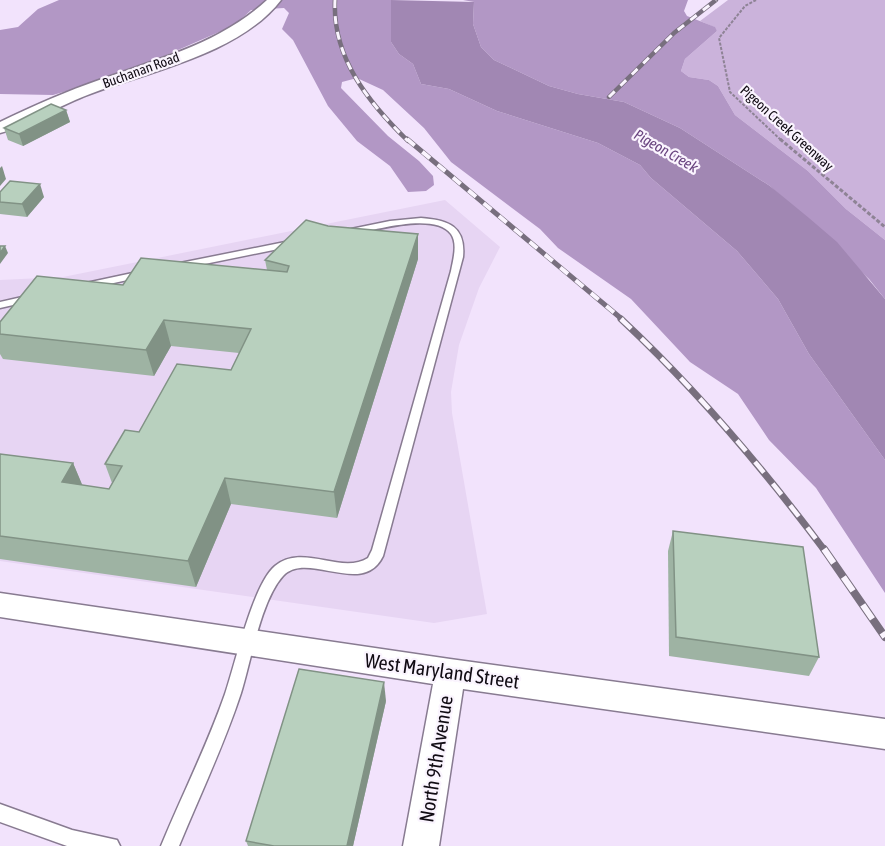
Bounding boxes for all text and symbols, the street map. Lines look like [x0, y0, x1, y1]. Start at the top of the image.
street label: Buchanan Road [100, 49, 182, 91]
street label: Pigeon Creek Greenway [737, 82, 837, 174]
water label: Pigeon Creek [631, 126, 701, 176]
street label: West Maryland Street [363, 648, 521, 693]
street label: North 9th Avenue [414, 694, 457, 824]

